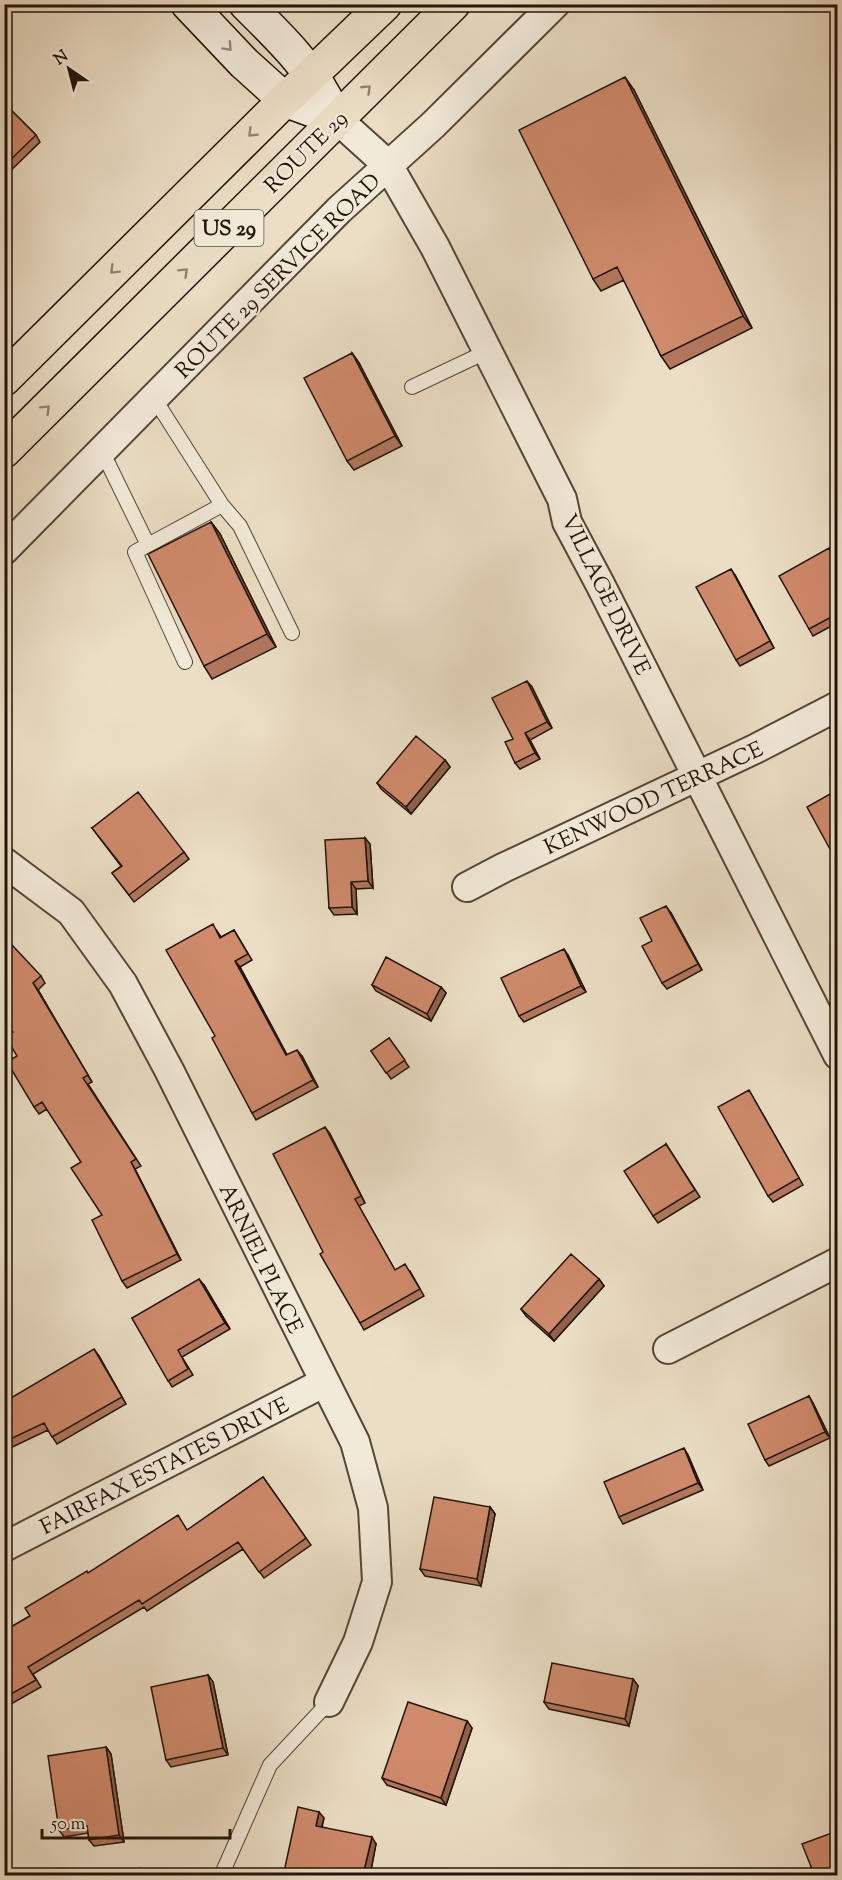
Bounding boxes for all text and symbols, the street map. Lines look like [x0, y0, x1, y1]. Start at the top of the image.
north arrow [39, 39, 99, 99]
one-way arrow [221, 40, 232, 51]
text: N [50, 46, 74, 72]
one-way arrow [359, 86, 370, 97]
street label: ROUTE 29 [258, 104, 356, 202]
one-way arrow [248, 126, 259, 136]
street label: ROUTE 29 SERVICE ROAD [169, 167, 389, 387]
road number: US 29 [194, 210, 264, 246]
one-way arrow [110, 263, 121, 274]
one-way arrow [178, 268, 188, 279]
one-way arrow [39, 406, 50, 416]
street label: VILLAGE DRIVE [551, 509, 657, 681]
street label: KENWOOD TERRACE [539, 735, 769, 865]
street label: ARNIEL PLACE [209, 1179, 309, 1340]
street label: FAIRFAX ESTATES DRIVE [35, 1391, 295, 1544]
scale bar [42, 1802, 230, 1840]
text: 50 m [50, 1812, 86, 1838]

